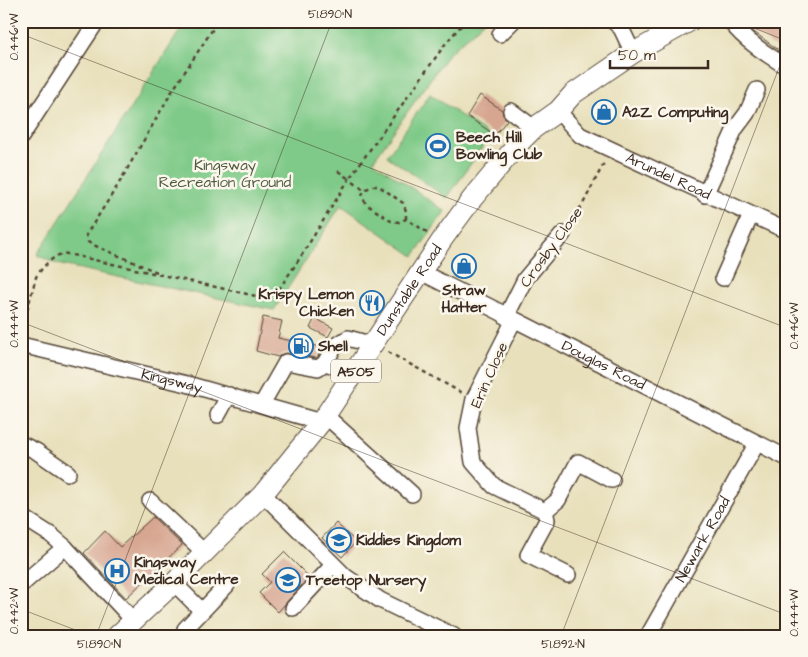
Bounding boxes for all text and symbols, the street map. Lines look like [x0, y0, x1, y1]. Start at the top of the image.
text: 51.890°N [308, 6, 353, 23]
text: 0.446°W [6, 13, 23, 61]
scale bar [610, 38, 708, 70]
text: 50 m [618, 45, 656, 66]
shop icon: A2Z Computing [591, 99, 617, 125]
place label: A2Z Computing [622, 102, 728, 125]
place label: Beech Hill Bowling Club [456, 127, 543, 167]
sports icon: Beech Hill Bowling Club [425, 133, 451, 159]
street label: Arundel Road [622, 148, 714, 205]
park label: Kingsway Recreation Ground [159, 155, 292, 193]
street label: Crosby Close [515, 203, 589, 292]
street label: Dunstable Road [371, 240, 447, 340]
shop icon: Straw Hatter [451, 253, 477, 279]
place label: Straw Hatter [441, 280, 487, 318]
place label: Krispy Lemon Chicken [258, 284, 355, 322]
restaurant icon: Krispy Lemon Chicken [359, 290, 385, 316]
text: 0.444°W [6, 299, 23, 348]
text: 0.446°W [786, 302, 803, 350]
fuel station icon: Shell [288, 333, 314, 359]
street label: Douglas Road [558, 335, 649, 396]
place label: Shell [317, 336, 349, 357]
street label: Erin Close [466, 339, 513, 411]
road number: A505 [331, 360, 381, 382]
street label: Kingsway [139, 364, 205, 400]
street label: Newark Road [670, 493, 736, 586]
school or university icon: Kiddies Kingdom [326, 527, 352, 553]
place label: Kiddies Kingdom [356, 530, 461, 553]
place label: Kingsway Medical Centre [134, 552, 239, 590]
hospital icon: Kingsway Medical Centre [104, 558, 130, 584]
school or university icon: Treetop Nursery [275, 567, 301, 593]
place label: Treetop Nursery [305, 570, 427, 592]
text: 0.442°W [6, 587, 23, 634]
text: 0.444°W [786, 588, 803, 637]
text: 51.890°N [77, 636, 122, 653]
text: 51.892°N [541, 636, 585, 653]

